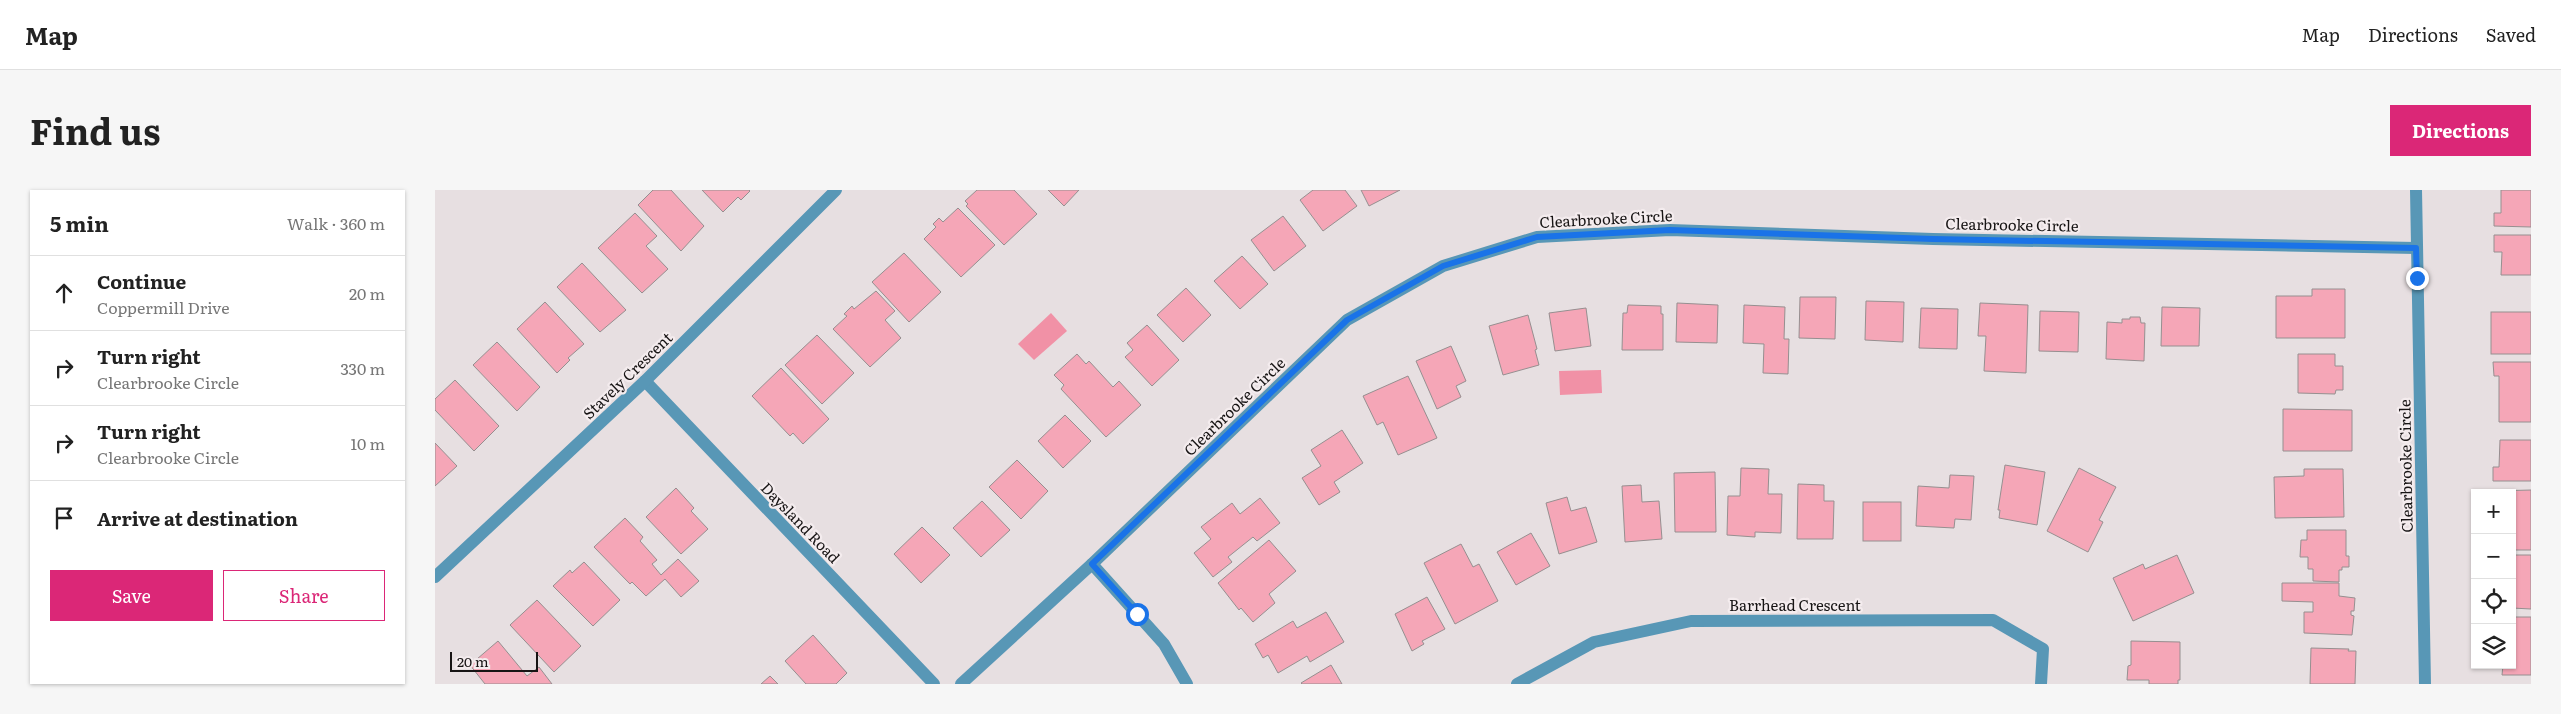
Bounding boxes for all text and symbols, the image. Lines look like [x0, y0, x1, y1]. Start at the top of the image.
text: Map [25, 17, 78, 52]
text: Map [2302, 21, 2340, 48]
text: Directions [2368, 21, 2458, 48]
text: Saved [2486, 21, 2536, 48]
text: Find us [30, 104, 160, 156]
button: Directions [2390, 105, 2531, 156]
street label: Clearbrooke Circle [1539, 203, 1673, 233]
text: 5 min [50, 207, 109, 238]
text: Walk · 360 m [287, 211, 385, 235]
street label: Clearbrooke Circle [1945, 211, 2079, 237]
text: Continue [97, 267, 186, 295]
route end [2406, 267, 2429, 290]
icon: ahead [50, 279, 78, 307]
text: 20 m [349, 281, 385, 305]
text: Coppermill Drive [97, 295, 230, 319]
street label: Stavely Crescent [577, 326, 677, 424]
text: Turn right [97, 342, 201, 370]
street label: Clearbrooke Circle [1178, 351, 1290, 461]
icon: right [50, 354, 78, 382]
text: 330 m [340, 356, 385, 380]
text: Clearbrooke Circle [97, 370, 239, 394]
street label: Clearbrooke Circle [2392, 399, 2418, 533]
text: Turn right [97, 417, 201, 445]
icon: right [50, 429, 78, 457]
text: 10 m [351, 431, 385, 455]
text: Clearbrooke Circle [97, 445, 239, 469]
street label: Daysland Road [756, 476, 846, 568]
map controls [2471, 489, 2516, 669]
button: + [2471, 489, 2516, 534]
icon: arrive [50, 504, 78, 532]
text: Arrive at destination [97, 504, 298, 532]
button: − [2471, 534, 2516, 579]
button: Save [50, 570, 213, 621]
button: Share [223, 570, 385, 621]
button: locate [2471, 579, 2516, 624]
street label: Barrhead Crescent [1729, 593, 1861, 616]
route start [1126, 603, 1149, 626]
button: layers [2471, 624, 2516, 669]
scale bar [450, 649, 537, 672]
text: 20 m [457, 651, 489, 671]

